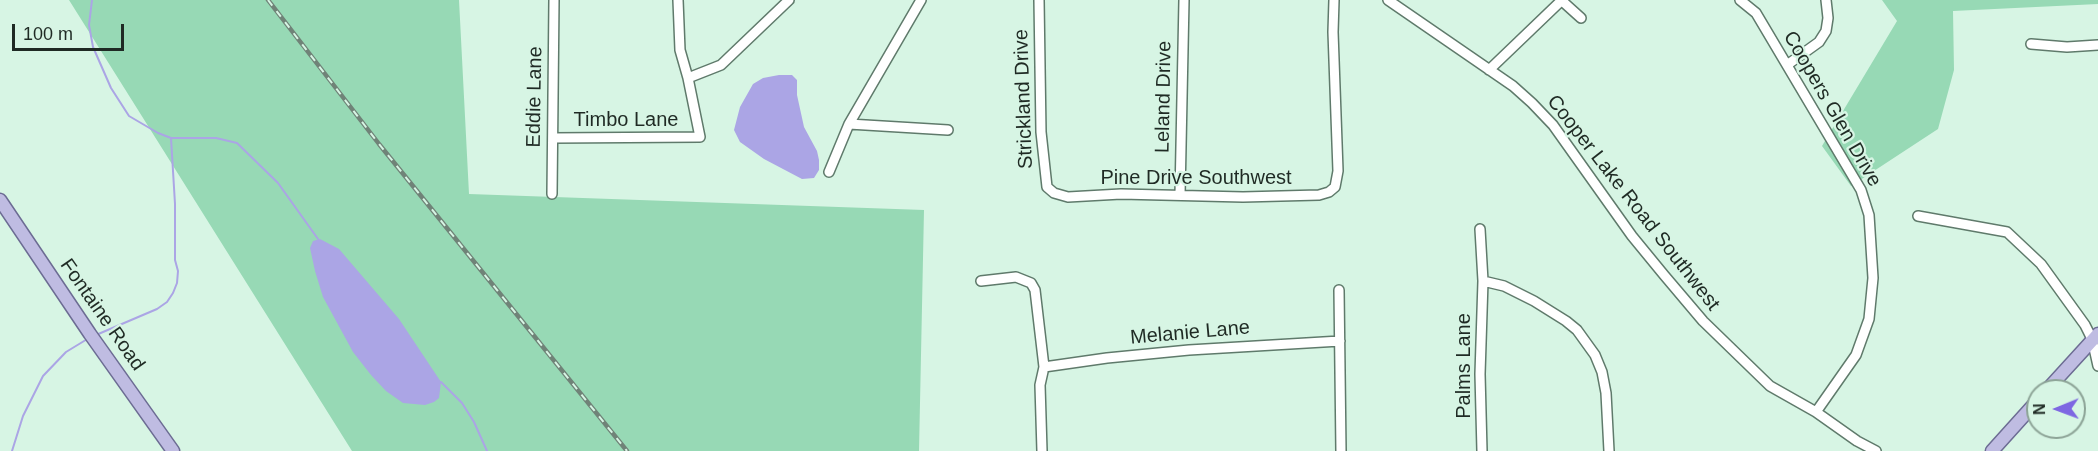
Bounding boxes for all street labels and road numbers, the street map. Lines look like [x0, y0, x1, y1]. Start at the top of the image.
street label: Coopers Glen Drive [1778, 27, 1886, 191]
street label: Strickland Drive [1010, 29, 1038, 169]
street label: Leland Drive [1151, 41, 1177, 153]
street label: Eddie Lane [522, 46, 548, 148]
street label: Cooper Lake Road Southwest [1541, 90, 1725, 316]
street label: Timbo Lane [574, 108, 678, 132]
street label: Pine Drive Southwest [1100, 166, 1292, 190]
street label: Fontaine Road [55, 254, 149, 376]
street label: Palms Lane [1452, 313, 1476, 419]
street label: Melanie Lane [1129, 316, 1251, 350]

